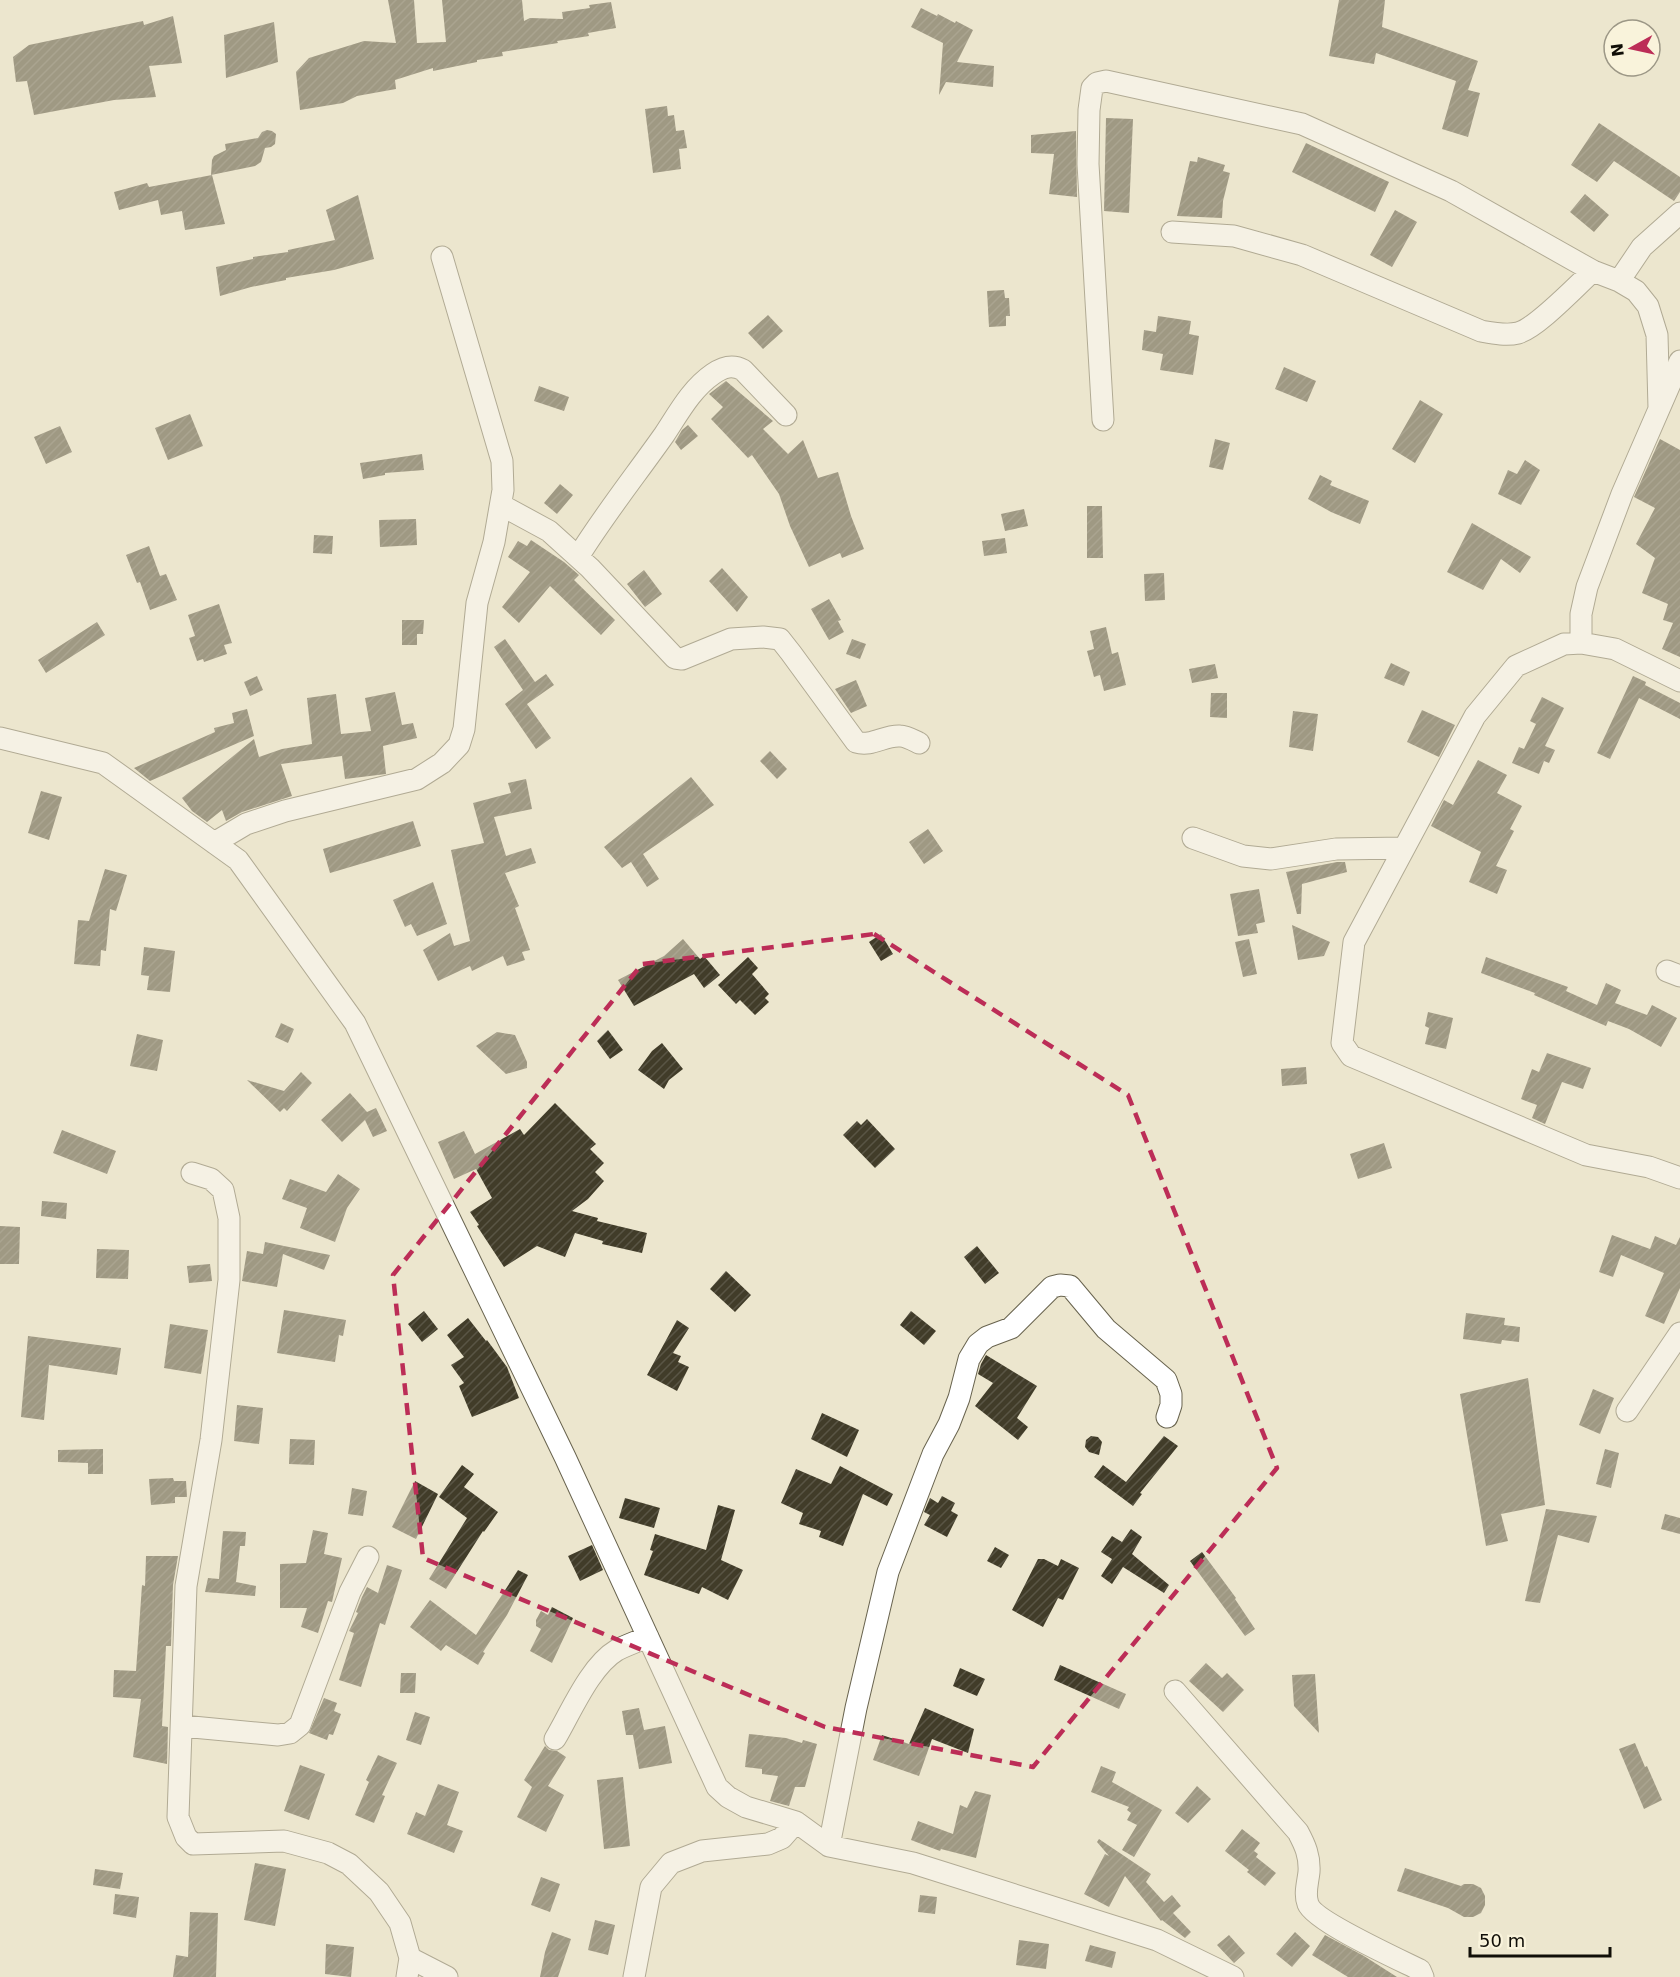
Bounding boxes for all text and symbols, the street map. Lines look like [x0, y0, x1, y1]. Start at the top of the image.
north arrow [1602, 18, 1662, 78]
text: N [1607, 42, 1628, 58]
scale bar [1470, 1920, 1610, 1958]
text: 50 m [1479, 1930, 1525, 1951]

